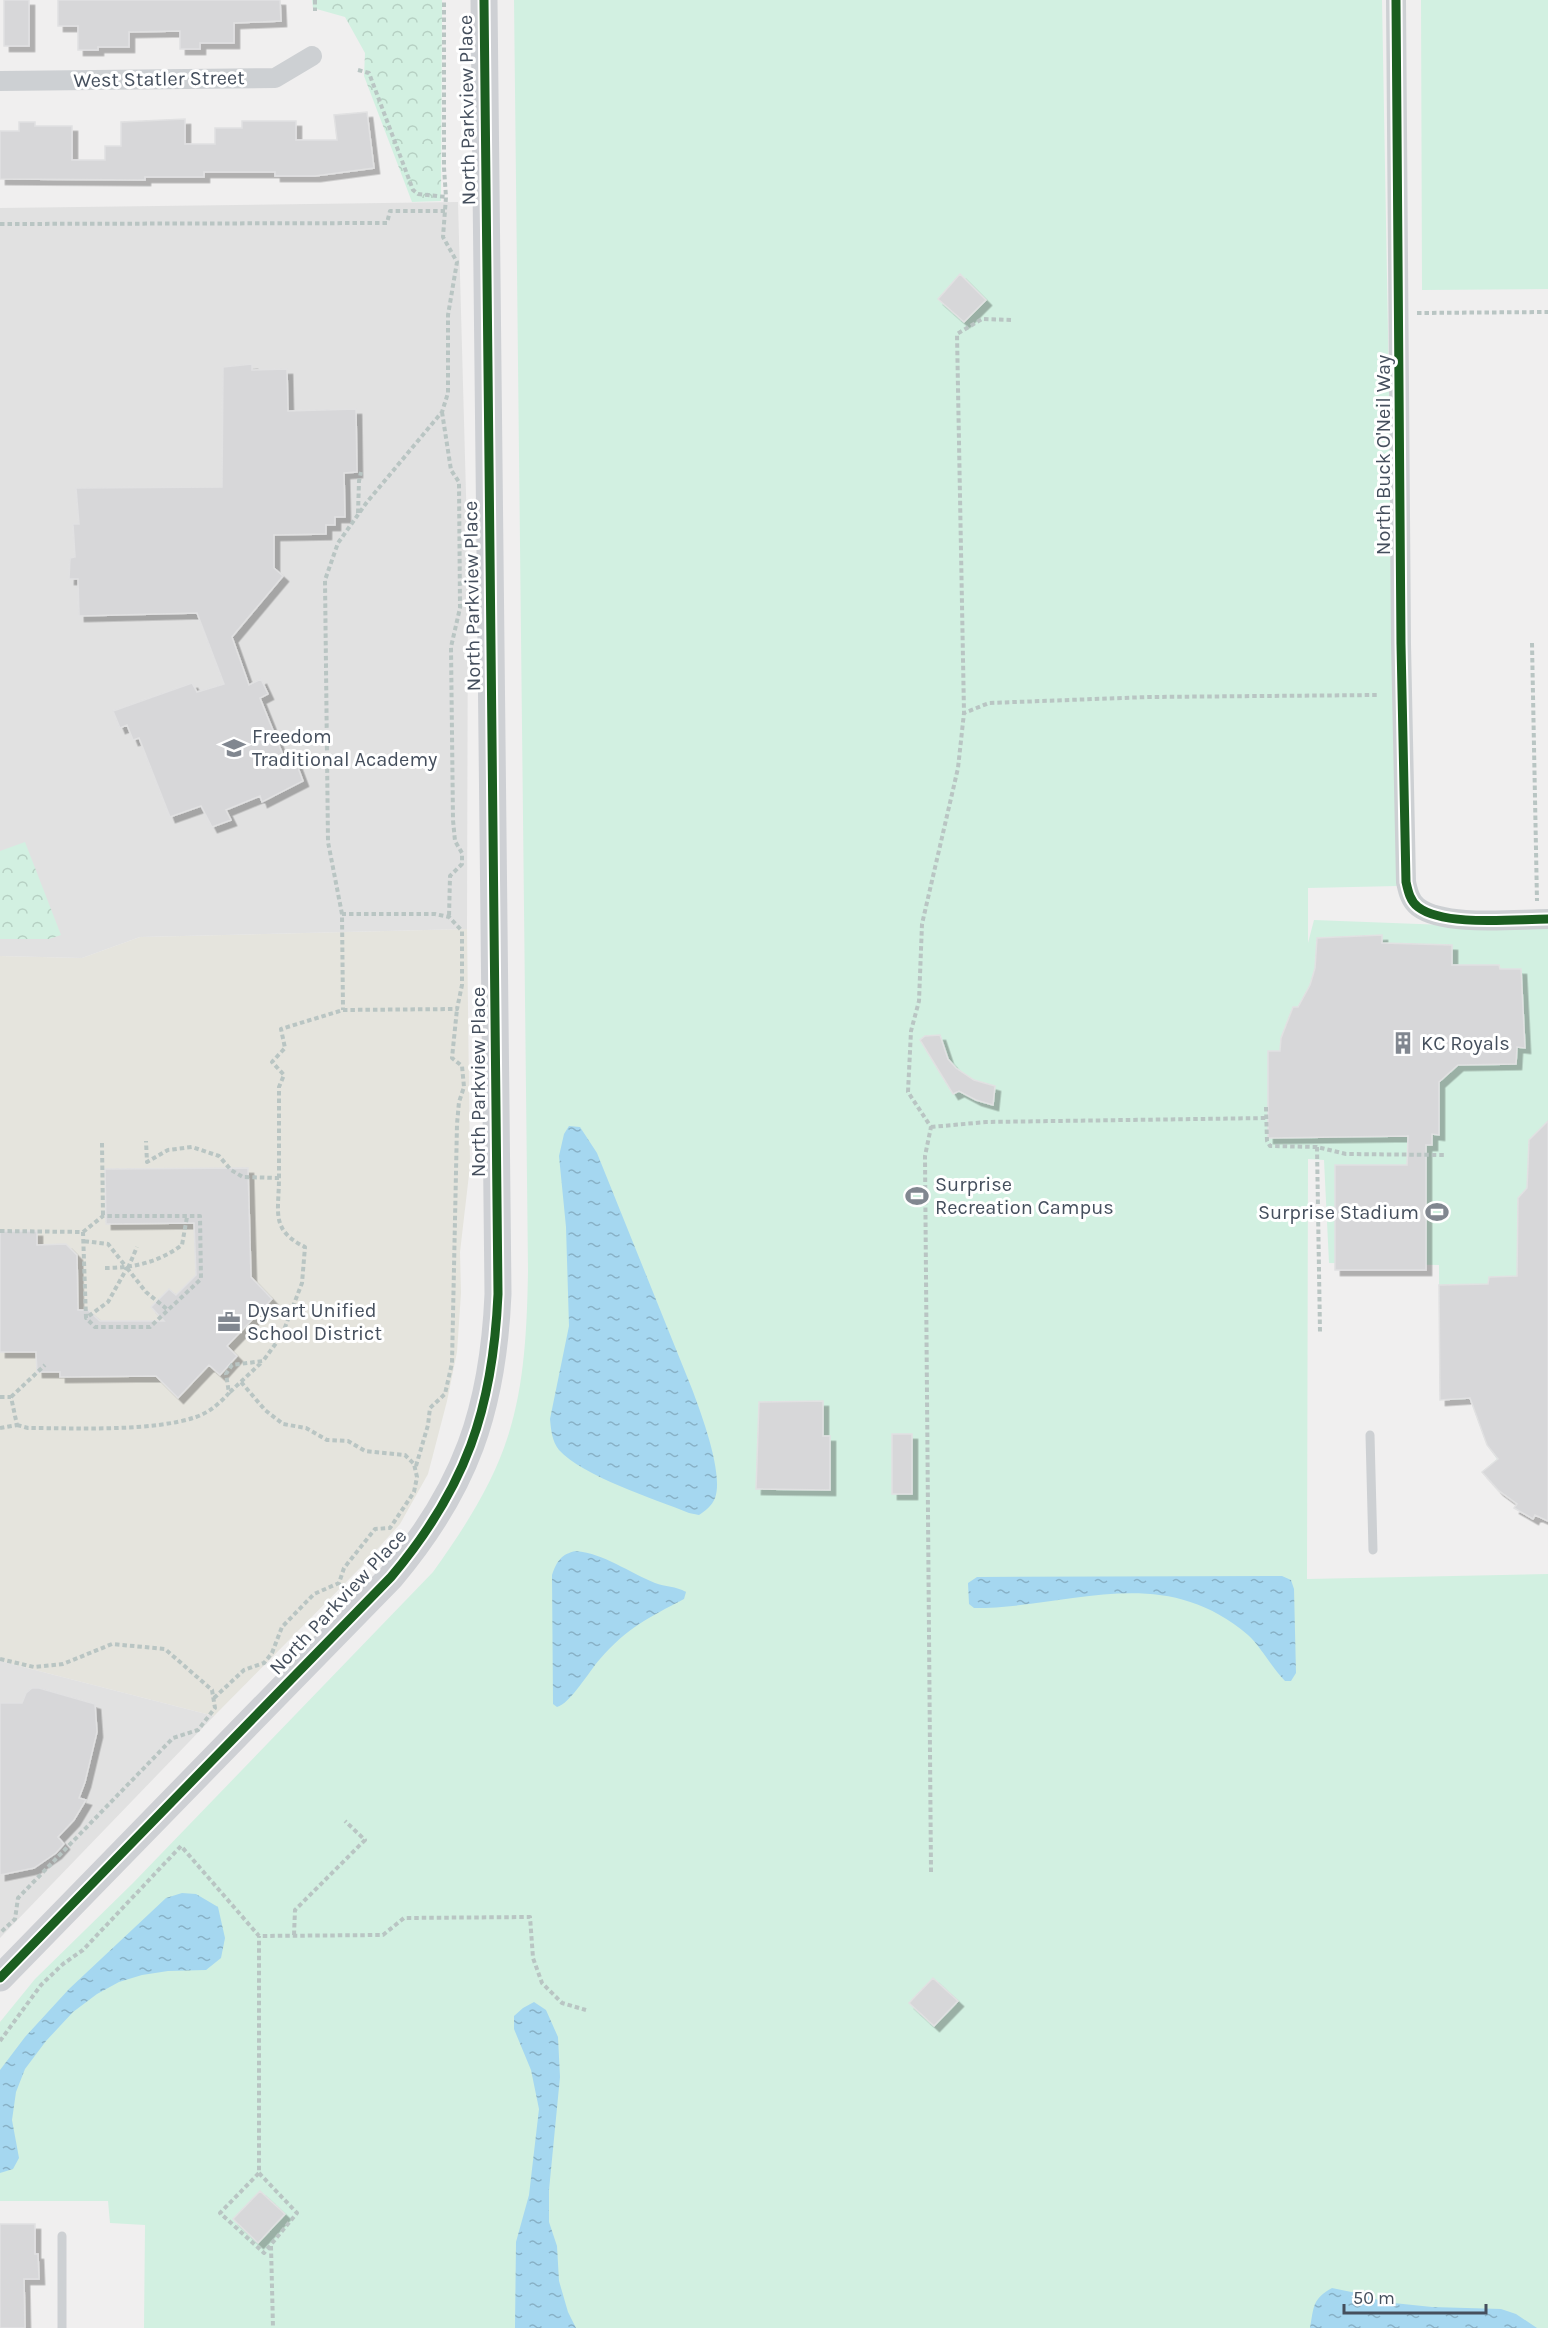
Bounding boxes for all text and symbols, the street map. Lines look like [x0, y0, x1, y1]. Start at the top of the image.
street label: North Parkview Place [454, 15, 480, 205]
street label: West Statler Street [73, 66, 245, 92]
street label: North Buck O'Neil Way [1372, 355, 1395, 555]
street label: North Parkview Place [459, 501, 485, 691]
place label: Freedom Traditional Academy [252, 725, 437, 771]
school or university icon: Freedom Traditional Academy [221, 735, 247, 761]
street label: North Parkview Place [467, 987, 490, 1177]
building icon: KC Royals [1390, 1030, 1416, 1056]
place label: KC Royals [1421, 1032, 1510, 1055]
place label: Surprise Recreation Campus [935, 1173, 1114, 1219]
sports icon: Surprise Recreation Campus [904, 1183, 930, 1209]
sports icon: Surprise Stadium [1424, 1199, 1450, 1225]
place label: Surprise Stadium [1258, 1201, 1419, 1224]
place label: Dysart Unified School District [247, 1299, 382, 1345]
office icon: Dysart Unified School District [216, 1309, 242, 1335]
street label: North Parkview Place [265, 1524, 411, 1680]
scale bar [1344, 2277, 1486, 2315]
text: 50 m [1353, 2287, 1395, 2309]

